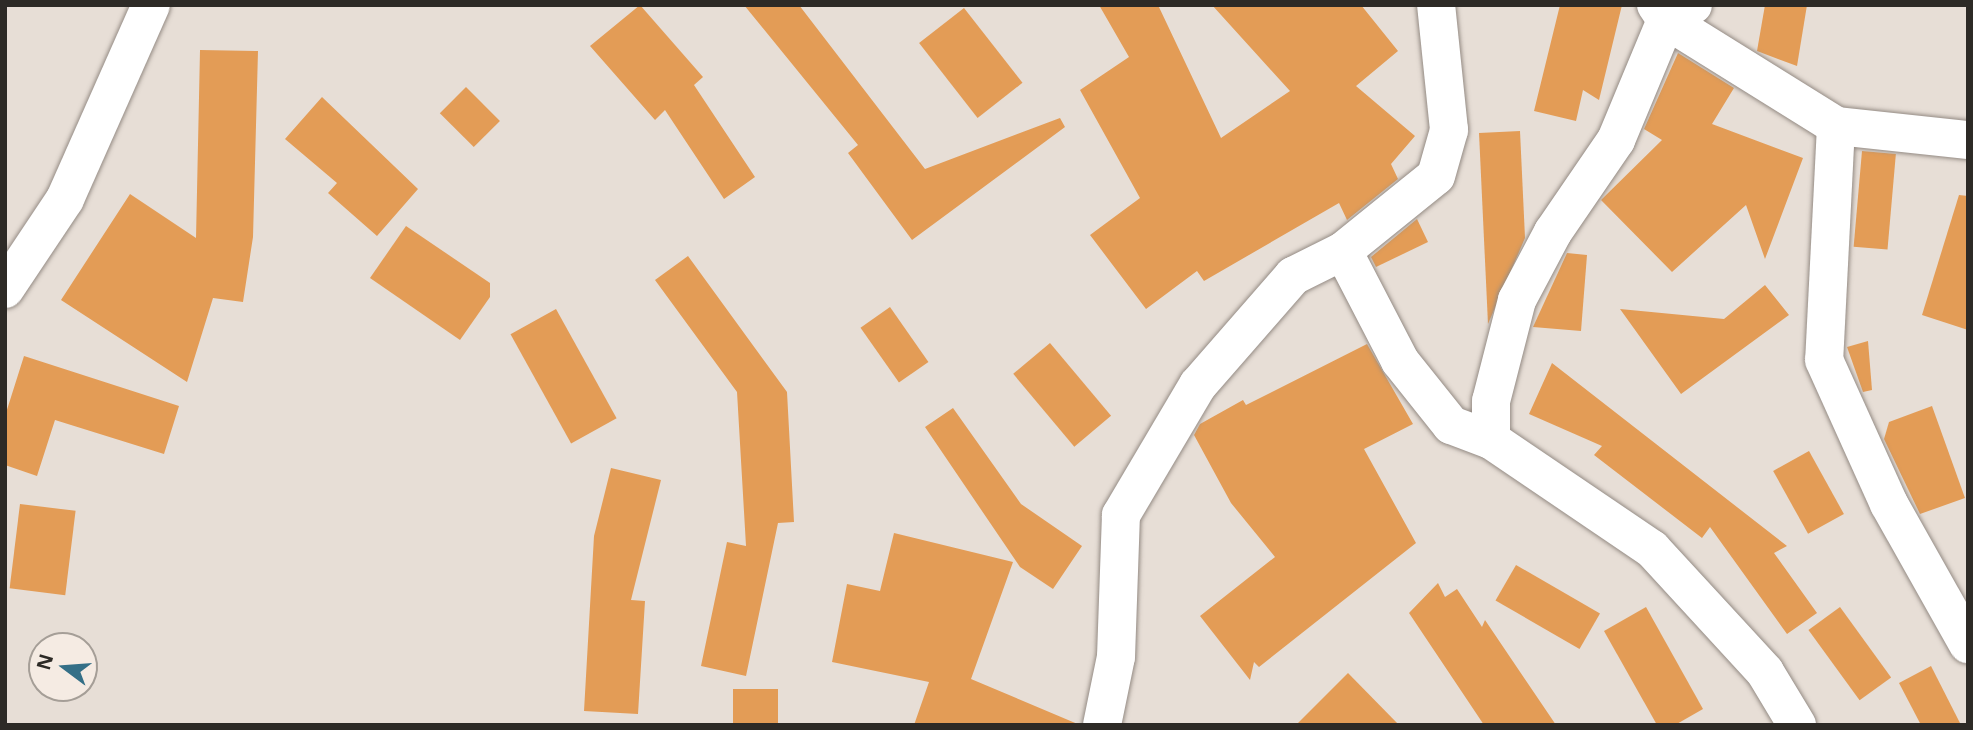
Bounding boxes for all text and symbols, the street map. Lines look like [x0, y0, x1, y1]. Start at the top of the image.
north arrow [28, 632, 98, 702]
text: N [30, 651, 59, 673]

